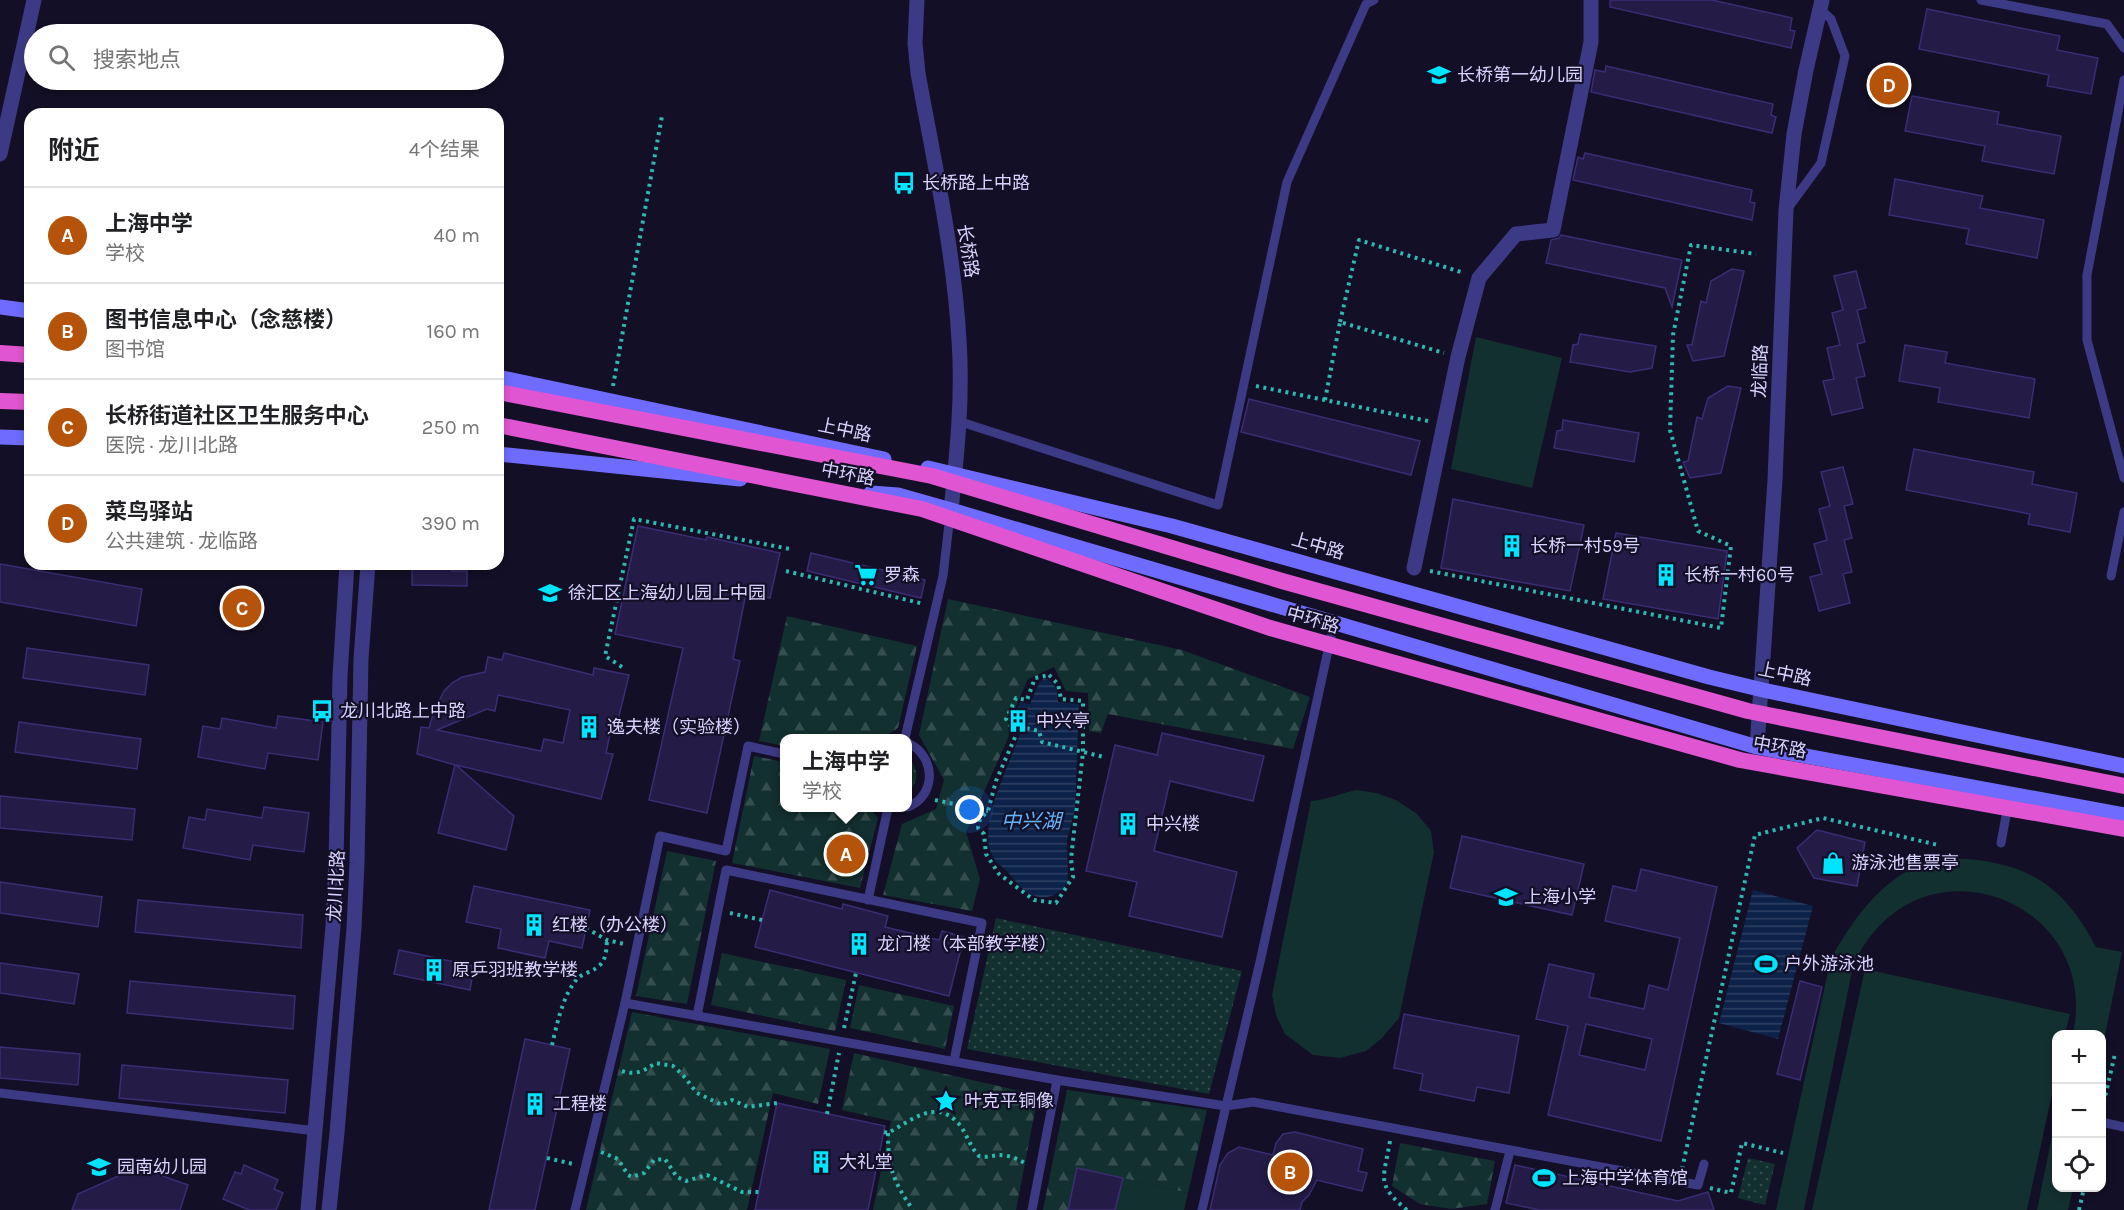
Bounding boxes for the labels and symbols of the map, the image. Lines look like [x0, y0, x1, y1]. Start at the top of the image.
school or university icon: 长桥第一幼儿园 [1426, 62, 1452, 88]
pin: D [1870, 62, 1908, 107]
place label: 长桥第一幼儿园 [1457, 64, 1583, 86]
bus stop icon: 长桥路上中路 [891, 170, 917, 196]
place label: 长桥路上中路 [922, 172, 1030, 194]
street label: 长桥路 [953, 223, 983, 279]
street label: 龙临路 [1748, 344, 1772, 398]
street label: 上中路 [816, 414, 874, 446]
street label: 中环路 [819, 458, 877, 490]
street label: 上中路 [1289, 528, 1347, 564]
building icon: 长桥一村59号 [1499, 533, 1525, 559]
place label: 长桥一村59号 [1530, 535, 1641, 557]
supermarket icon: 罗森 [853, 562, 879, 588]
building icon: 长桥一村60号 [1653, 562, 1679, 588]
place label: 罗森 [884, 564, 920, 586]
place label: 长桥一村60号 [1684, 564, 1795, 586]
school or university icon: 徐汇区上海幼儿园上中园 [537, 580, 563, 606]
place label: 徐汇区上海幼儿园上中园 [568, 582, 766, 604]
pin: C [222, 586, 262, 630]
street label: 中环路 [1284, 602, 1342, 638]
street label: 上中路 [1756, 658, 1814, 690]
bus stop icon: 龙川北路上中路 [309, 698, 335, 724]
place label: 龙川北路上中路 [340, 700, 466, 722]
building icon: 中兴亭 [1005, 708, 1031, 734]
place label: 中兴亭 [1036, 710, 1090, 732]
building icon: 逸夫楼（实验楼） [576, 714, 602, 740]
place label: 逸夫楼（实验楼） [607, 716, 751, 738]
street label: 中环路 [1752, 731, 1808, 763]
your location [955, 795, 984, 824]
water label: 中兴湖 [1001, 810, 1064, 833]
building icon: 中兴楼 [1115, 811, 1141, 837]
place label: 中兴楼 [1146, 813, 1200, 835]
pin: A [826, 832, 866, 876]
street label: 龙川北路 [323, 849, 349, 923]
shop icon: 游泳池售票亭 [1820, 850, 1846, 876]
place label: 游泳池售票亭 [1851, 852, 1959, 874]
school or university icon: 上海小学 [1493, 884, 1519, 910]
place label: 上海小学 [1524, 886, 1596, 908]
building icon: 红楼（办公楼） [521, 912, 547, 938]
place label: 红楼（办公楼） [552, 914, 678, 936]
building icon: 龙门楼（本部教学楼） [846, 931, 872, 957]
place label: 龙门楼（本部教学楼） [877, 933, 1057, 955]
sports icon: 户外游泳池 [1753, 951, 1779, 977]
place label: 户外游泳池 [1784, 953, 1874, 975]
building icon: 原乒羽班教学楼 [421, 957, 447, 983]
place label: 原乒羽班教学楼 [452, 959, 578, 981]
place icon: 叶克平铜像 [933, 1088, 959, 1114]
place label: 叶克平铜像 [964, 1090, 1054, 1112]
building icon: 工程楼 [522, 1091, 548, 1117]
place label: 工程楼 [553, 1093, 607, 1115]
building icon: 大礼堂 [808, 1149, 834, 1175]
pin: B [1270, 1150, 1310, 1194]
place label: 大礼堂 [839, 1151, 893, 1173]
school or university icon: 园南幼儿园 [86, 1154, 112, 1180]
place label: 园南幼儿园 [117, 1156, 207, 1178]
sports icon: 上海中学体育馆 [1531, 1165, 1557, 1191]
place label: 上海中学体育馆 [1562, 1167, 1688, 1189]

